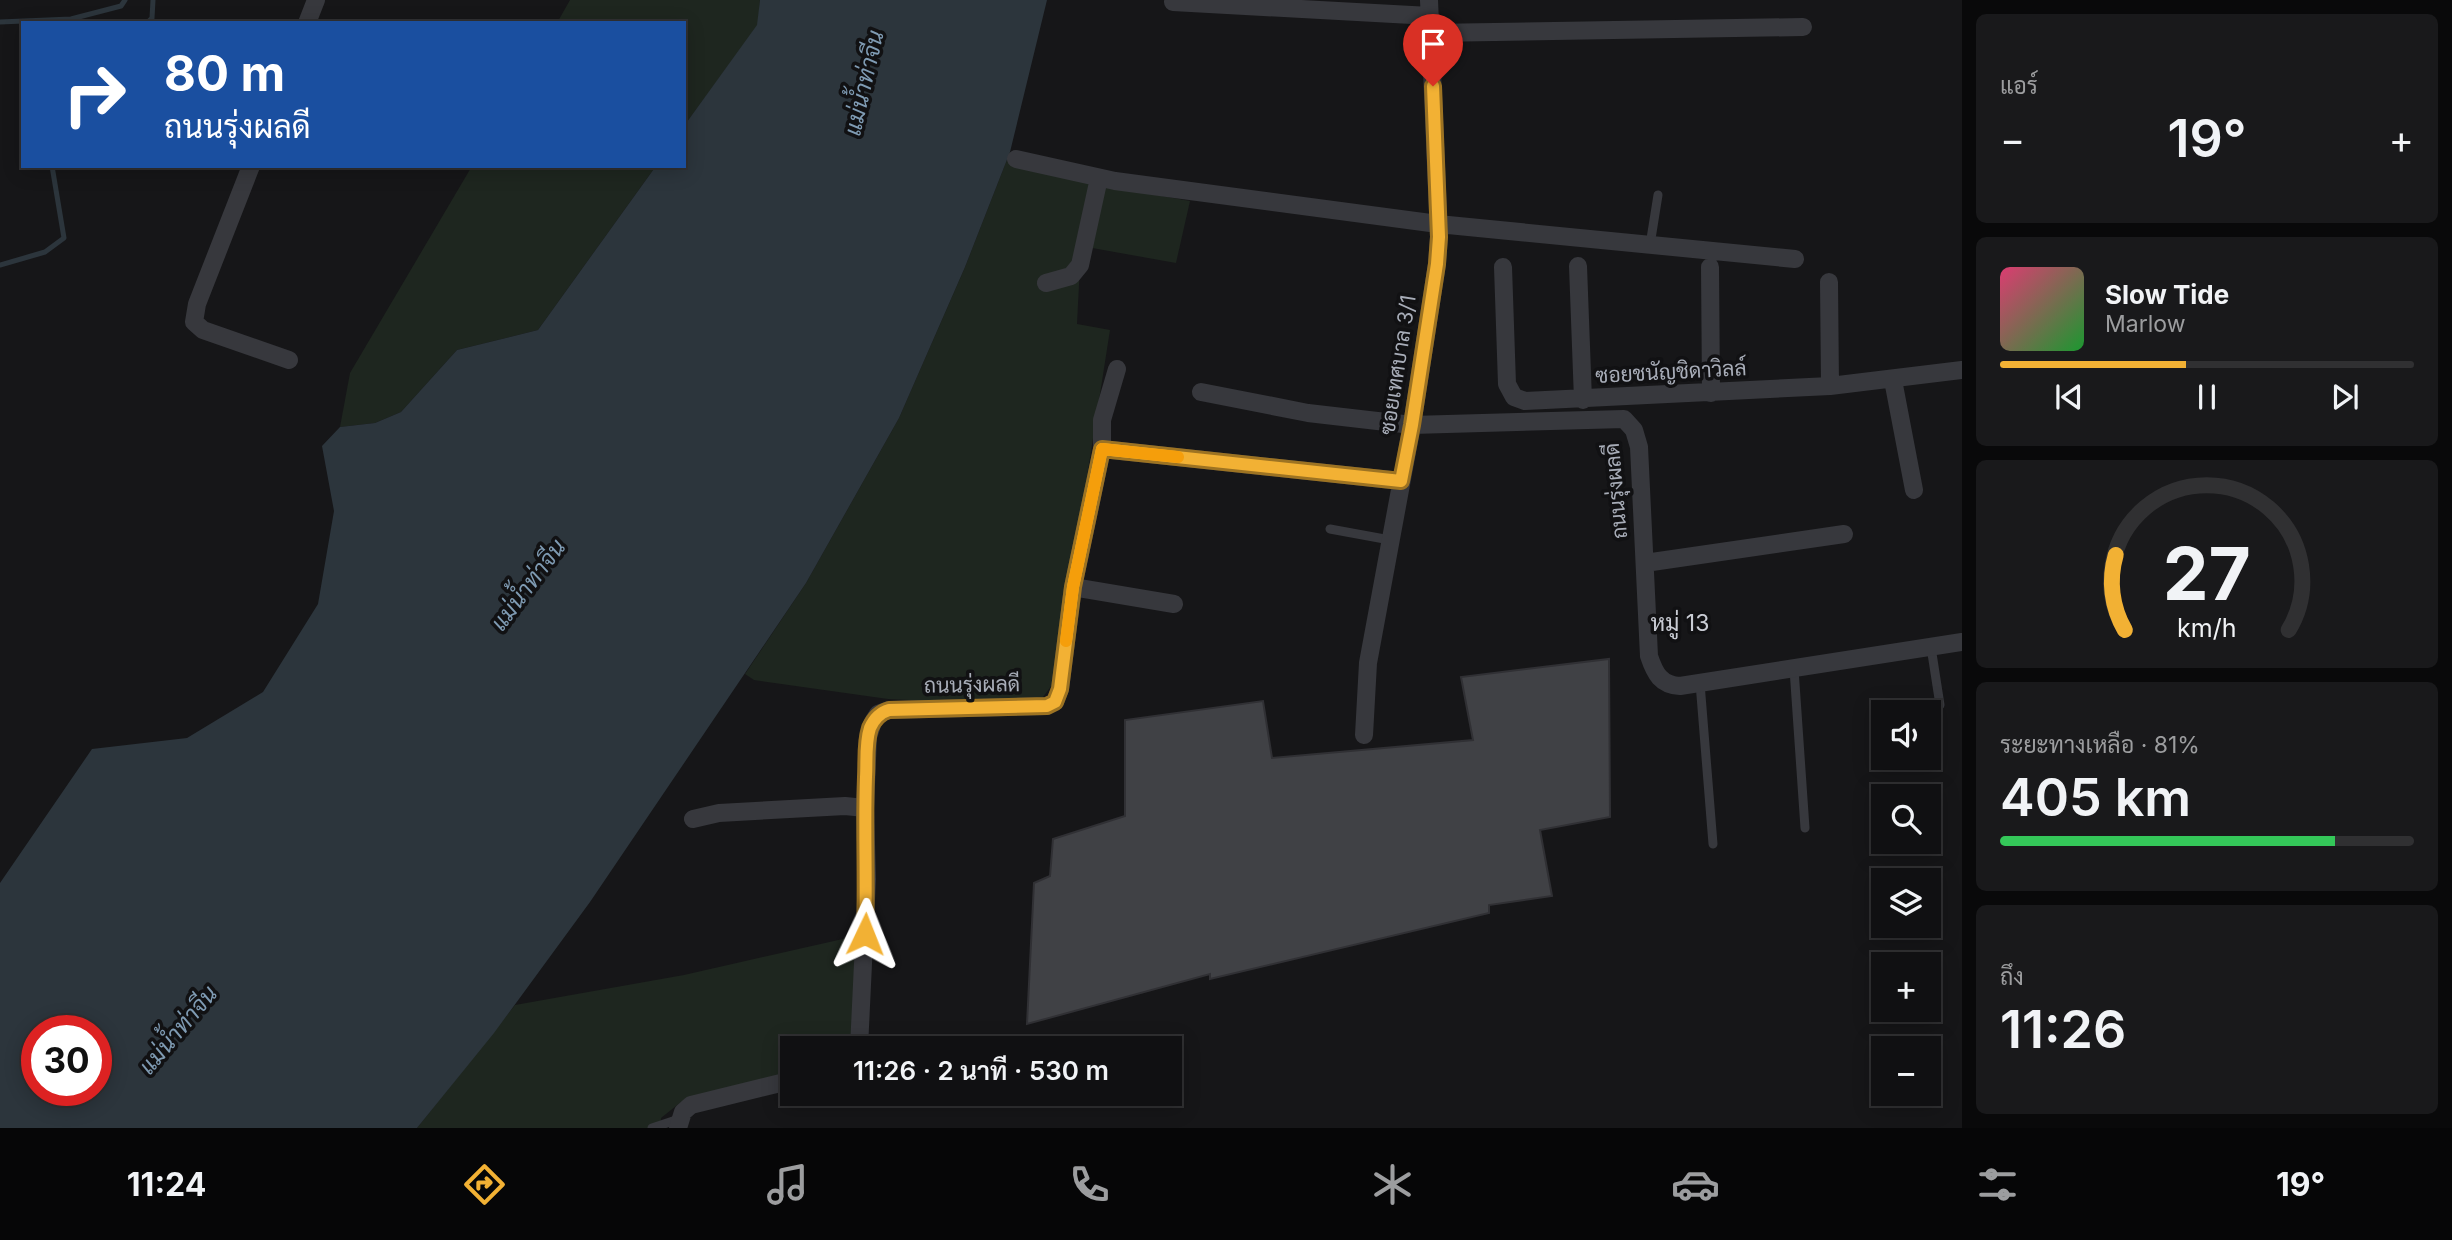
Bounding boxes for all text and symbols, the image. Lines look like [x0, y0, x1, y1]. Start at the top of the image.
pin [1403, 14, 1463, 86]
icon: arrive [1414, 25, 1452, 63]
water label: แม่น้ำท่าจีน [832, 26, 890, 138]
text: 80 m [164, 44, 285, 103]
icon: right [49, 49, 140, 140]
text: แอร์ [2000, 72, 2038, 100]
text: ถนนรุ่งผลดี [164, 107, 311, 146]
text: 19° [2167, 107, 2247, 170]
text: − [2000, 116, 2025, 162]
text: + [2389, 116, 2414, 162]
text: Slow Tide [2105, 279, 2229, 310]
street label: ซอยเทศบาล 3/1 [1374, 293, 1421, 437]
text: Marlow [2105, 310, 2185, 338]
street label: ซอยชนัญชิดาวิลล์ [1595, 354, 1747, 388]
icon: previous [2050, 378, 2088, 416]
icon: pause [2188, 378, 2226, 416]
icon: next [2326, 378, 2364, 416]
street label: ถนนรุ่งผลดี [1599, 442, 1634, 540]
text: 27 [2163, 529, 2251, 618]
water label: แม่น้ำท่าจีน [480, 530, 572, 636]
district label: หมู่ 13 [1651, 609, 1709, 640]
text: km/h [2177, 613, 2237, 643]
street label: ถนนรุ่งผลดี [924, 671, 1020, 700]
map controls [1871, 700, 1941, 1106]
button: sound [1871, 700, 1941, 770]
text: ระยะทางเหลือ · 81% [2000, 731, 2200, 759]
text: 405 km [2000, 766, 2191, 829]
button: search [1871, 784, 1941, 854]
button: layers [1871, 868, 1941, 938]
position arrow [828, 897, 902, 971]
button: + [1871, 952, 1941, 1022]
text: ถึง [2000, 963, 2024, 991]
water label: แม่น้ำท่าจีน [128, 976, 223, 1080]
text: 11:26 [2000, 998, 2126, 1061]
speed limit sign: 30 [21, 1015, 112, 1106]
button: − [1871, 1036, 1941, 1106]
text: 11:26 · 2 นาที · 530 m [853, 1055, 1109, 1086]
icon: directions [460, 1160, 509, 1209]
icon: music [763, 1160, 812, 1209]
icon: phone [1065, 1160, 1114, 1209]
icon: climate [1368, 1160, 1417, 1209]
icon: car [1671, 1160, 1720, 1209]
icon: filters [1973, 1160, 2022, 1209]
text: 11:24 [127, 1165, 206, 1204]
text: 19° [2276, 1165, 2325, 1204]

